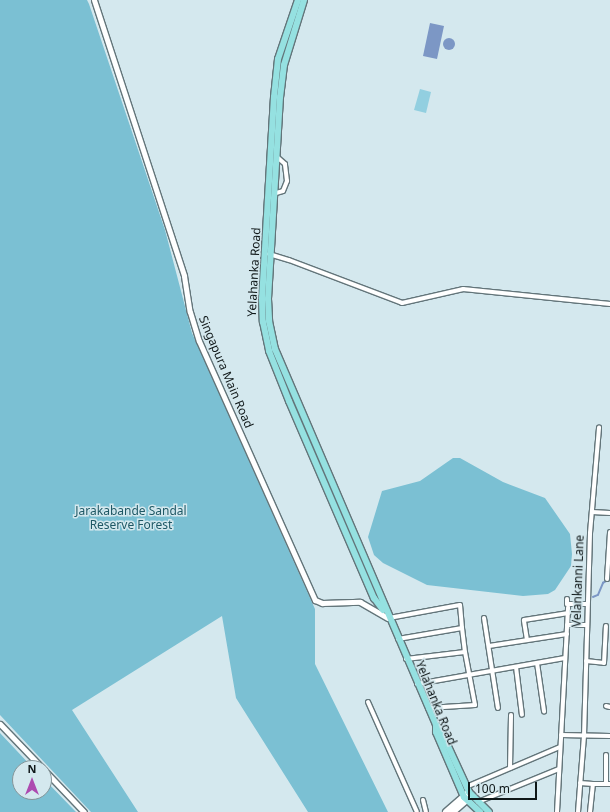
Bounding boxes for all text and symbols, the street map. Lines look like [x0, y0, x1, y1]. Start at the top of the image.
street label: Yelahanka Road [244, 227, 264, 317]
street label: Singapura Main Road [196, 314, 256, 430]
park label: Jarakabande Sandal Reserve Forest [75, 504, 187, 532]
street label: Velankanni Lane [569, 535, 587, 627]
street label: Yelahanka Road [413, 659, 459, 747]
north arrow [12, 760, 52, 800]
text: N [28, 761, 36, 776]
scale bar [470, 774, 539, 800]
text: 100 m [475, 780, 510, 797]

